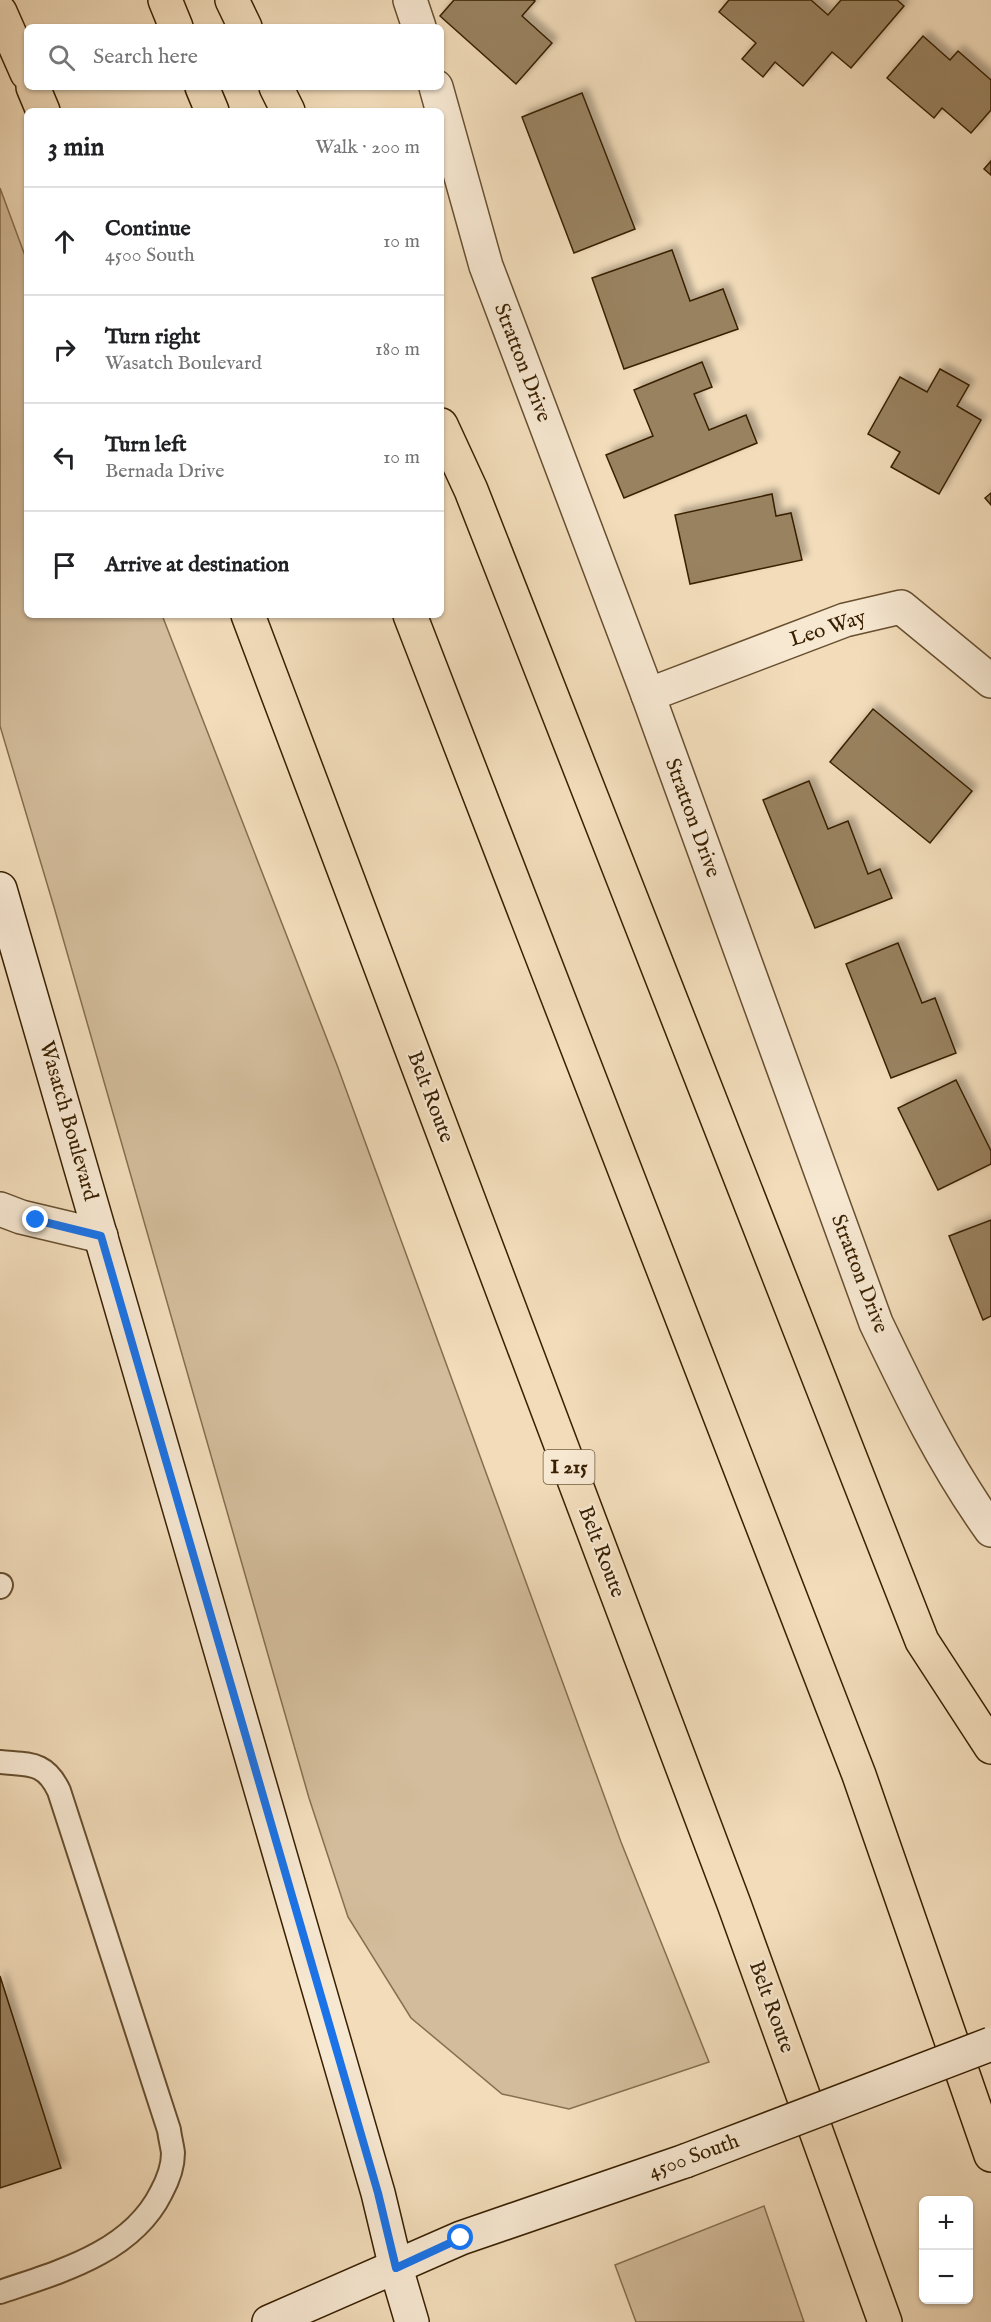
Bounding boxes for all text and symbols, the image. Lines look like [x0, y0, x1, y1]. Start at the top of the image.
search box [24, 24, 444, 90]
icon: search [45, 41, 78, 74]
text: Search here [93, 43, 198, 71]
text: 3 min [48, 131, 104, 164]
text: Walk · 200 m [315, 135, 420, 160]
text: Continue [105, 215, 191, 243]
icon: ahead [48, 225, 81, 258]
text: 10 m [383, 229, 420, 254]
text: 4500 South [105, 243, 195, 268]
street label: Stratton Drive [487, 300, 557, 427]
text: Turn right [105, 323, 200, 351]
icon: right [48, 333, 81, 366]
text: 180 m [375, 337, 420, 362]
text: Wasatch Boulevard [105, 351, 262, 376]
text: Turn left [105, 431, 187, 459]
icon: left [48, 441, 81, 474]
text: 10 m [383, 445, 420, 470]
text: Bernada Drive [105, 459, 224, 484]
icon: arrive [48, 549, 81, 582]
text: Arrive at destination [105, 551, 289, 579]
street label: Leo Way [786, 604, 870, 654]
street label: Stratton Drive [658, 755, 726, 882]
street label: Wasatch Boulevard [32, 1038, 104, 1205]
street label: Belt Route [400, 1047, 460, 1147]
route end [22, 1206, 48, 1232]
street label: Stratton Drive [824, 1211, 894, 1338]
road number: I 215 [544, 1450, 594, 1484]
street label: Belt Route [571, 1502, 631, 1602]
street label: Belt Route [742, 1957, 800, 2057]
street label: 4500 South [645, 2128, 743, 2186]
map controls [919, 2196, 973, 2304]
button: + [919, 2196, 973, 2250]
route start [447, 2224, 473, 2250]
button: − [919, 2250, 973, 2304]

